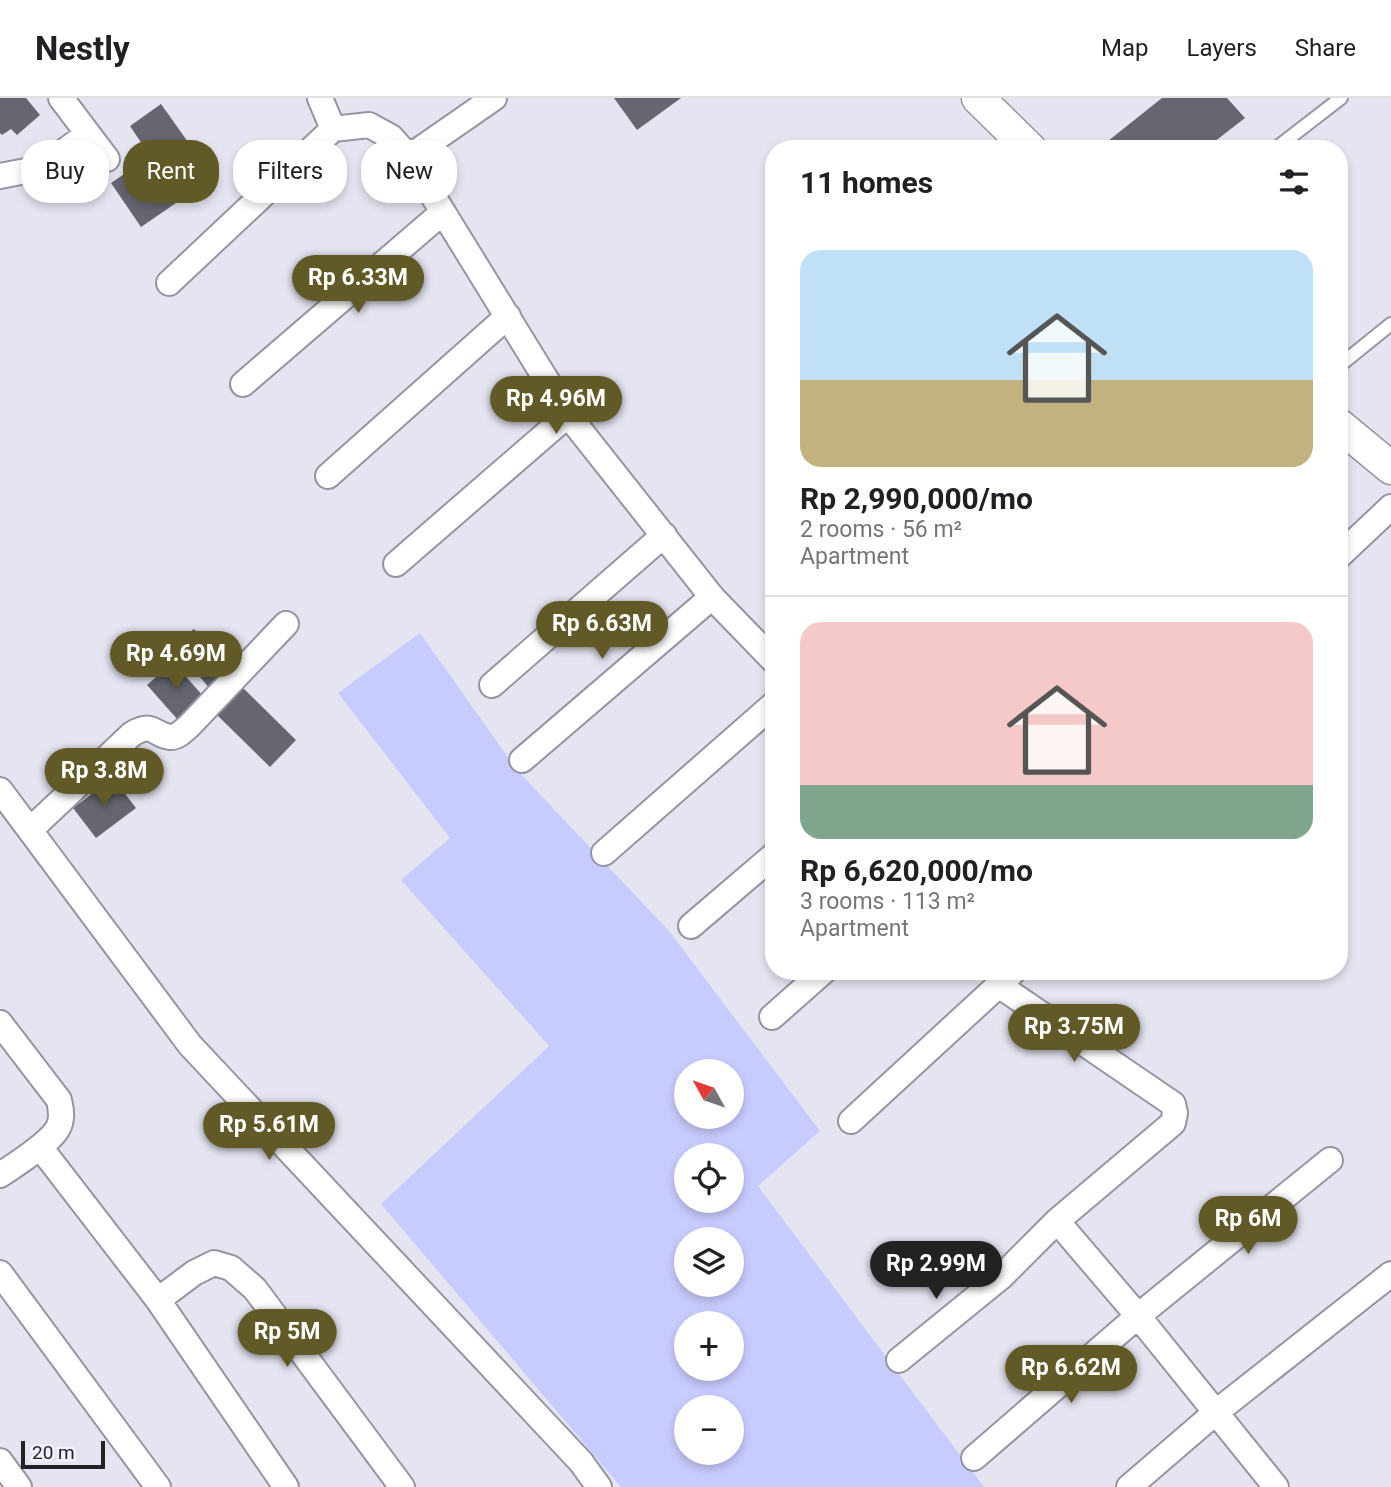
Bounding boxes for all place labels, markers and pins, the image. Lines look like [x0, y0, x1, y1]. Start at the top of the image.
pin: Rp 6.33M [286, 256, 430, 315]
pin: Rp 4.96M [484, 376, 628, 436]
pin: Rp 6.63M [530, 602, 674, 661]
pin: Rp 4.69M [104, 632, 248, 691]
pin: Rp 3.8M [39, 748, 169, 808]
pin: Rp 3.75M [1002, 1004, 1146, 1064]
pin: Rp 5.61M [197, 1102, 341, 1162]
pin: Rp 6M [1199, 1196, 1297, 1256]
pin: Rp 2.99M [864, 1242, 1008, 1301]
pin: Rp 5M [238, 1310, 336, 1369]
pin: Rp 6.62M [999, 1346, 1143, 1405]

